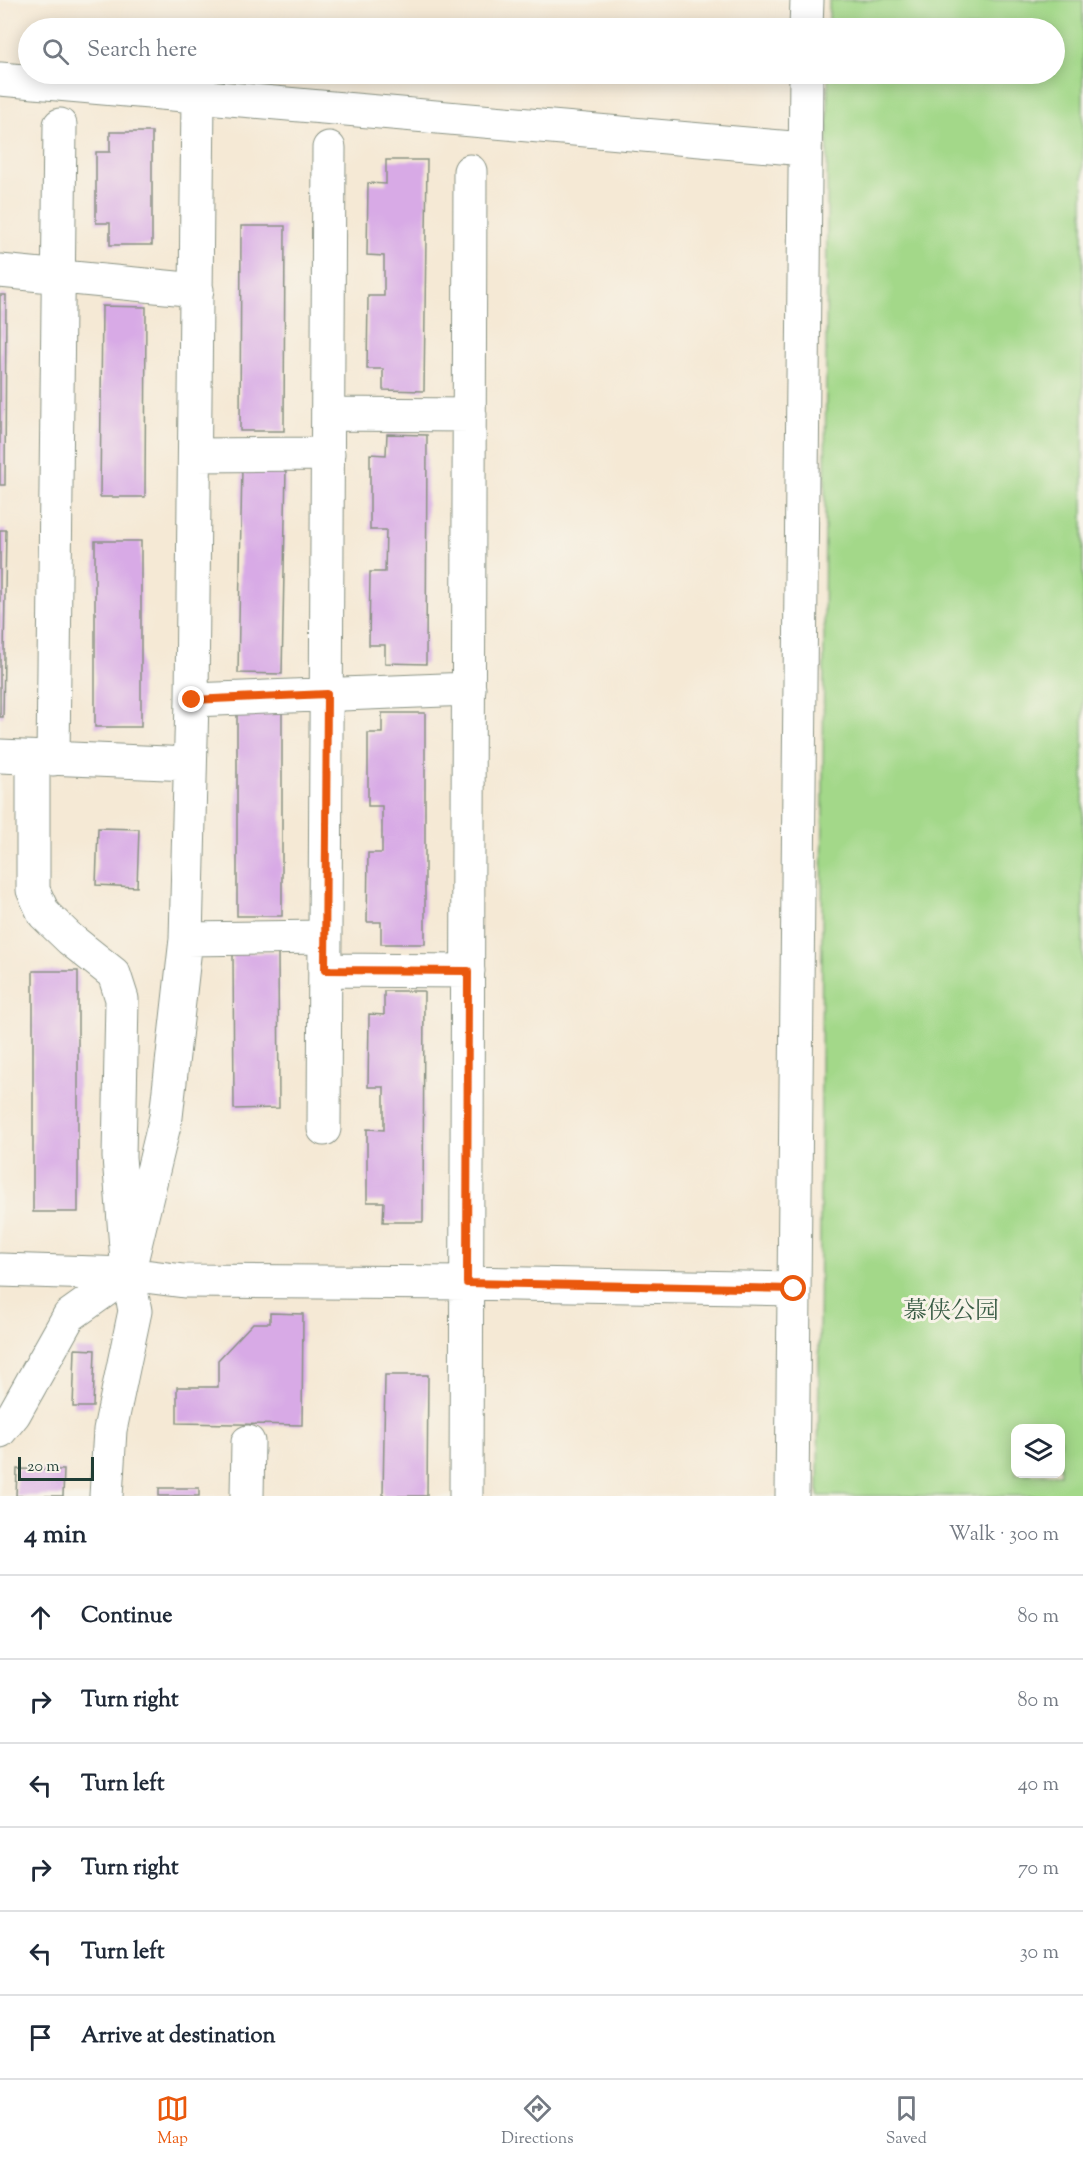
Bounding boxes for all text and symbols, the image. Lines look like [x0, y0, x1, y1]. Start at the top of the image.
search box [18, 18, 1065, 84]
icon: search [39, 35, 72, 68]
text: Search here [87, 35, 197, 67]
route end [178, 686, 204, 712]
route start [780, 1275, 806, 1301]
park label: 慕侠公园 [903, 1295, 999, 1329]
map controls [1011, 1424, 1065, 1478]
button: layers [1011, 1424, 1065, 1478]
scale bar [18, 1454, 94, 1482]
text: 20 m [27, 1456, 60, 1479]
text: 4 min [24, 1517, 87, 1554]
text: Walk · 300 m [949, 1521, 1059, 1550]
icon: ahead [24, 1601, 57, 1634]
text: Continue [81, 1601, 172, 1633]
text: 80 m [1018, 1603, 1059, 1632]
icon: right [24, 1685, 57, 1718]
text: Turn right [81, 1685, 178, 1717]
text: 80 m [1018, 1687, 1059, 1716]
icon: left [24, 1769, 57, 1802]
text: Turn left [81, 1769, 164, 1801]
text: 40 m [1018, 1771, 1059, 1800]
icon: right [24, 1853, 57, 1886]
text: Turn right [81, 1853, 178, 1885]
text: 70 m [1018, 1855, 1059, 1884]
icon: left [24, 1937, 57, 1970]
text: Turn left [81, 1937, 164, 1969]
text: 30 m [1020, 1939, 1059, 1968]
icon: arrive [24, 2021, 57, 2054]
text: Arrive at destination [81, 2021, 276, 2053]
tab: Map [156, 2092, 189, 2151]
tab: Directions [501, 2092, 574, 2151]
tab: Saved [886, 2092, 927, 2151]

